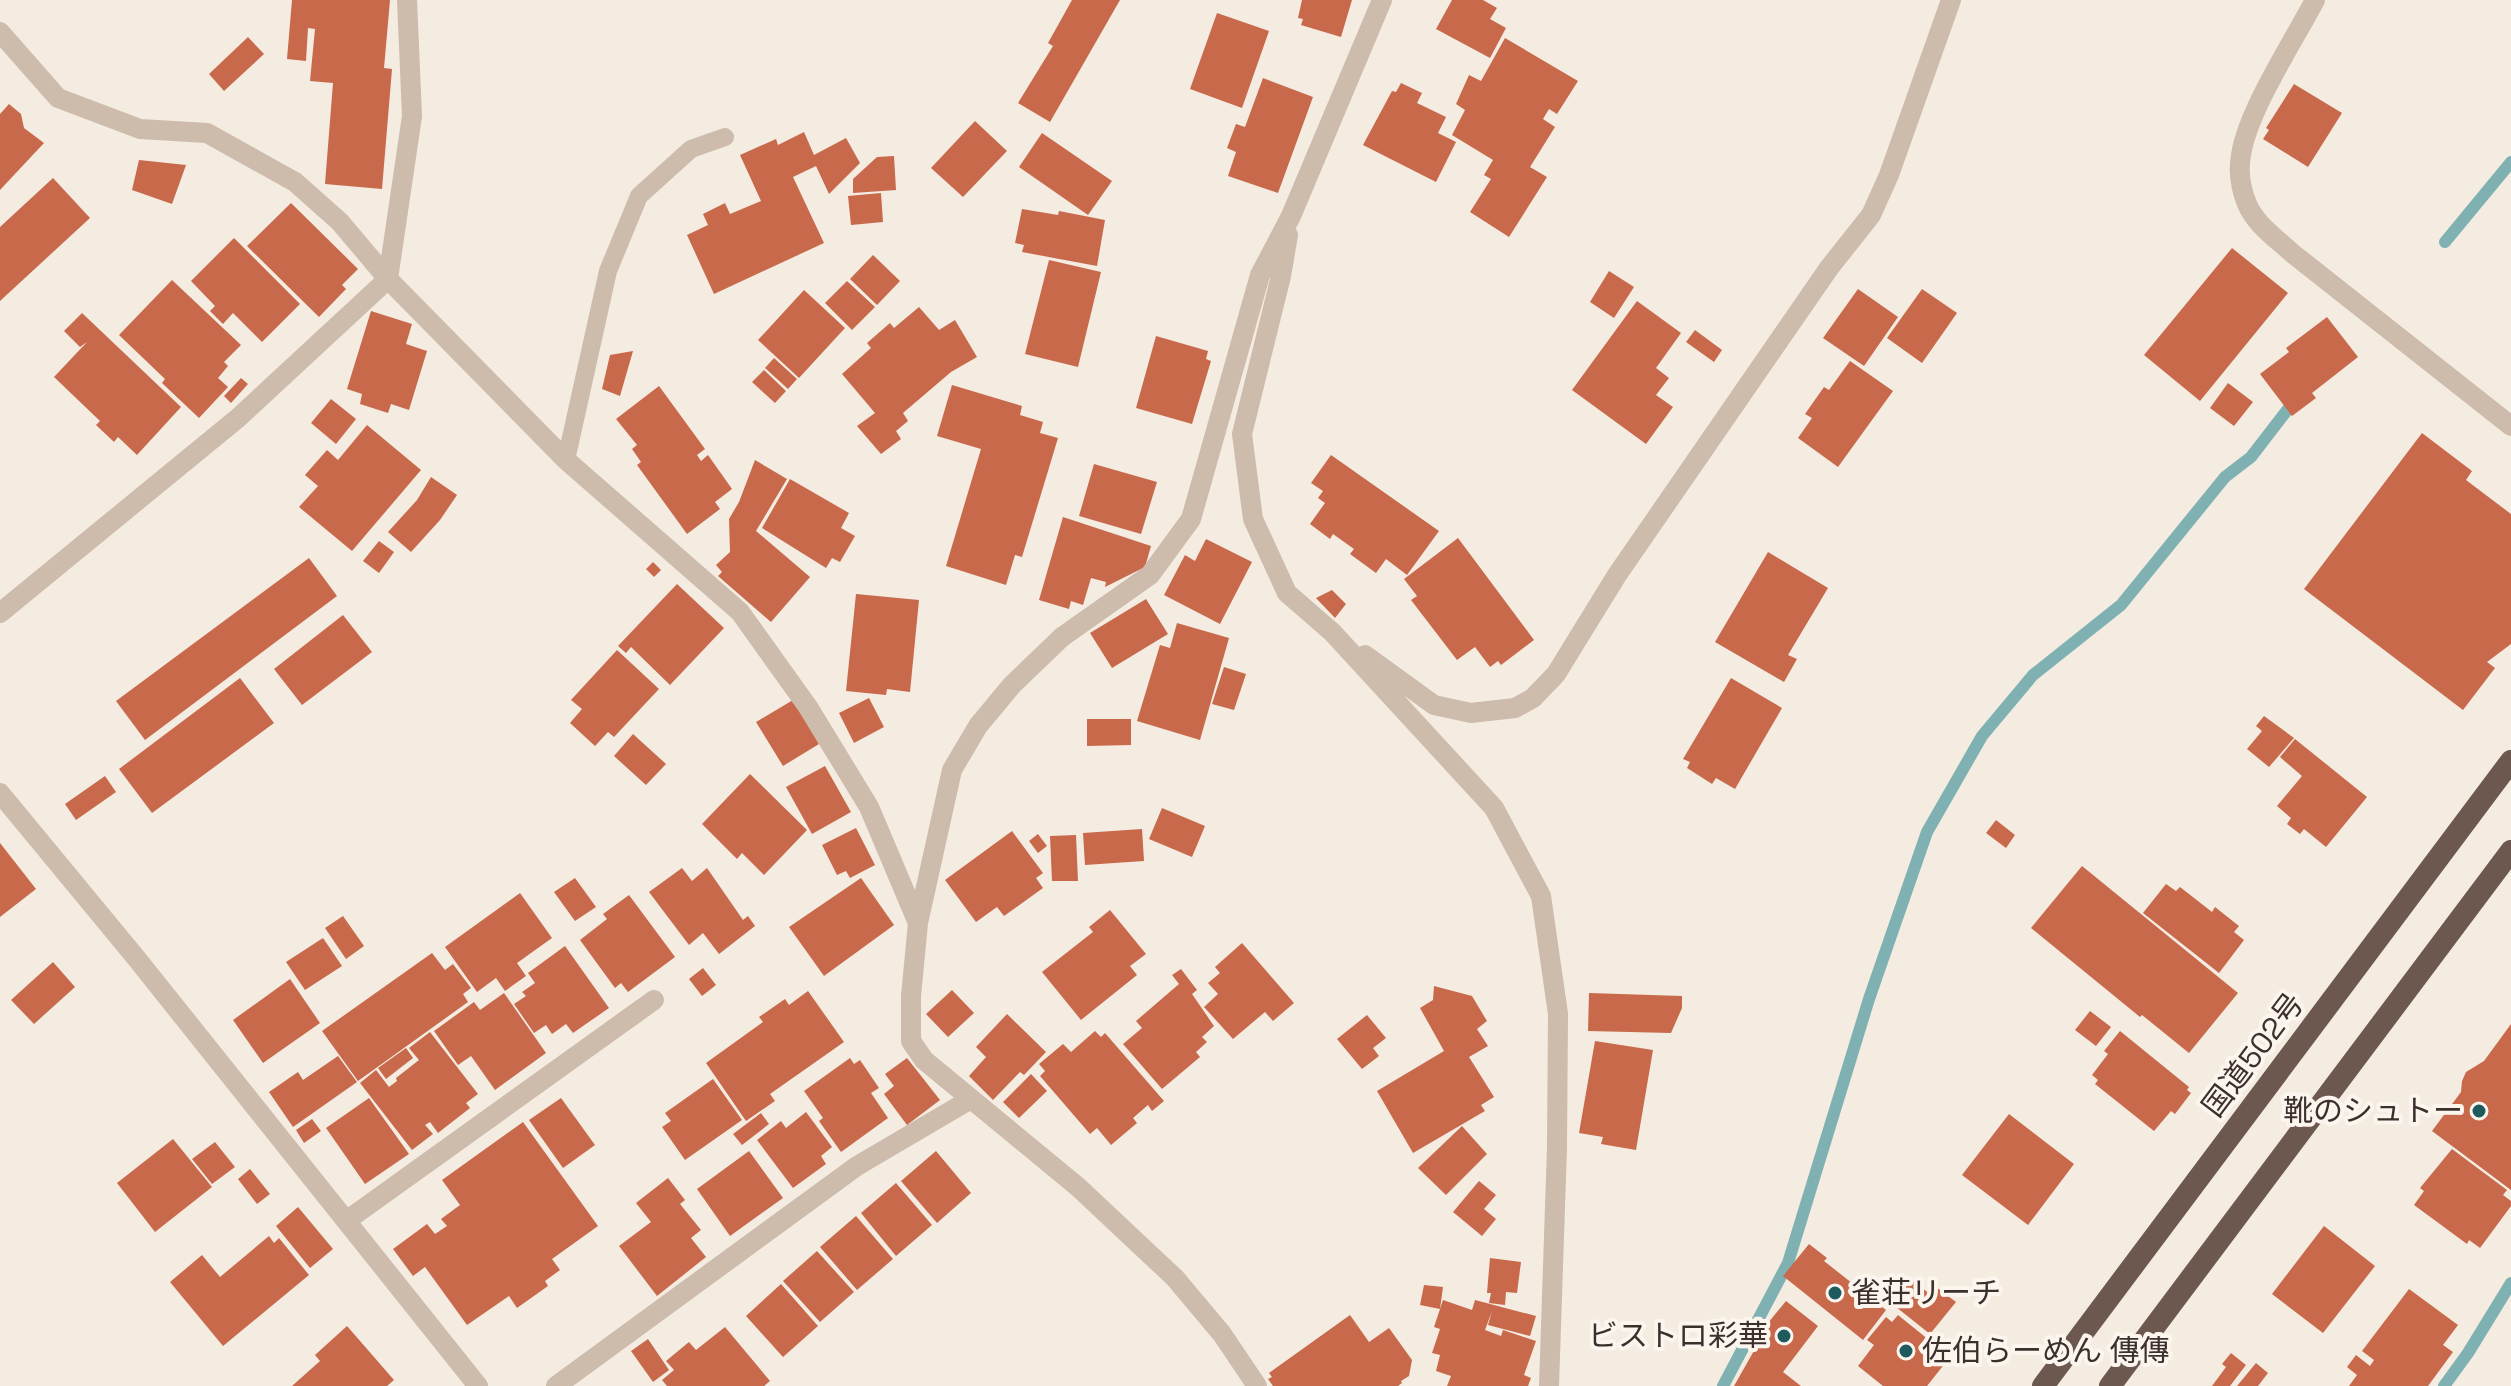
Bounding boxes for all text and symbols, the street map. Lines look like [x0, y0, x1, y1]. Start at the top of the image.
street label: 国道502号 [2193, 985, 2312, 1124]
place label: 靴のシュトー [2283, 1091, 2463, 1130]
marker: 靴のシュトー [2470, 1102, 2488, 1120]
place label: 雀荘リーチ [1851, 1273, 2001, 1312]
marker: 雀荘リーチ [1826, 1284, 1844, 1302]
place label: ビストロ彩華 [1588, 1316, 1768, 1355]
marker: ビストロ彩華 [1775, 1327, 1793, 1345]
place label: 佐伯らーめん 傳傳 [1922, 1331, 2170, 1370]
marker: 佐伯らーめん 傳傳 [1897, 1342, 1915, 1360]

